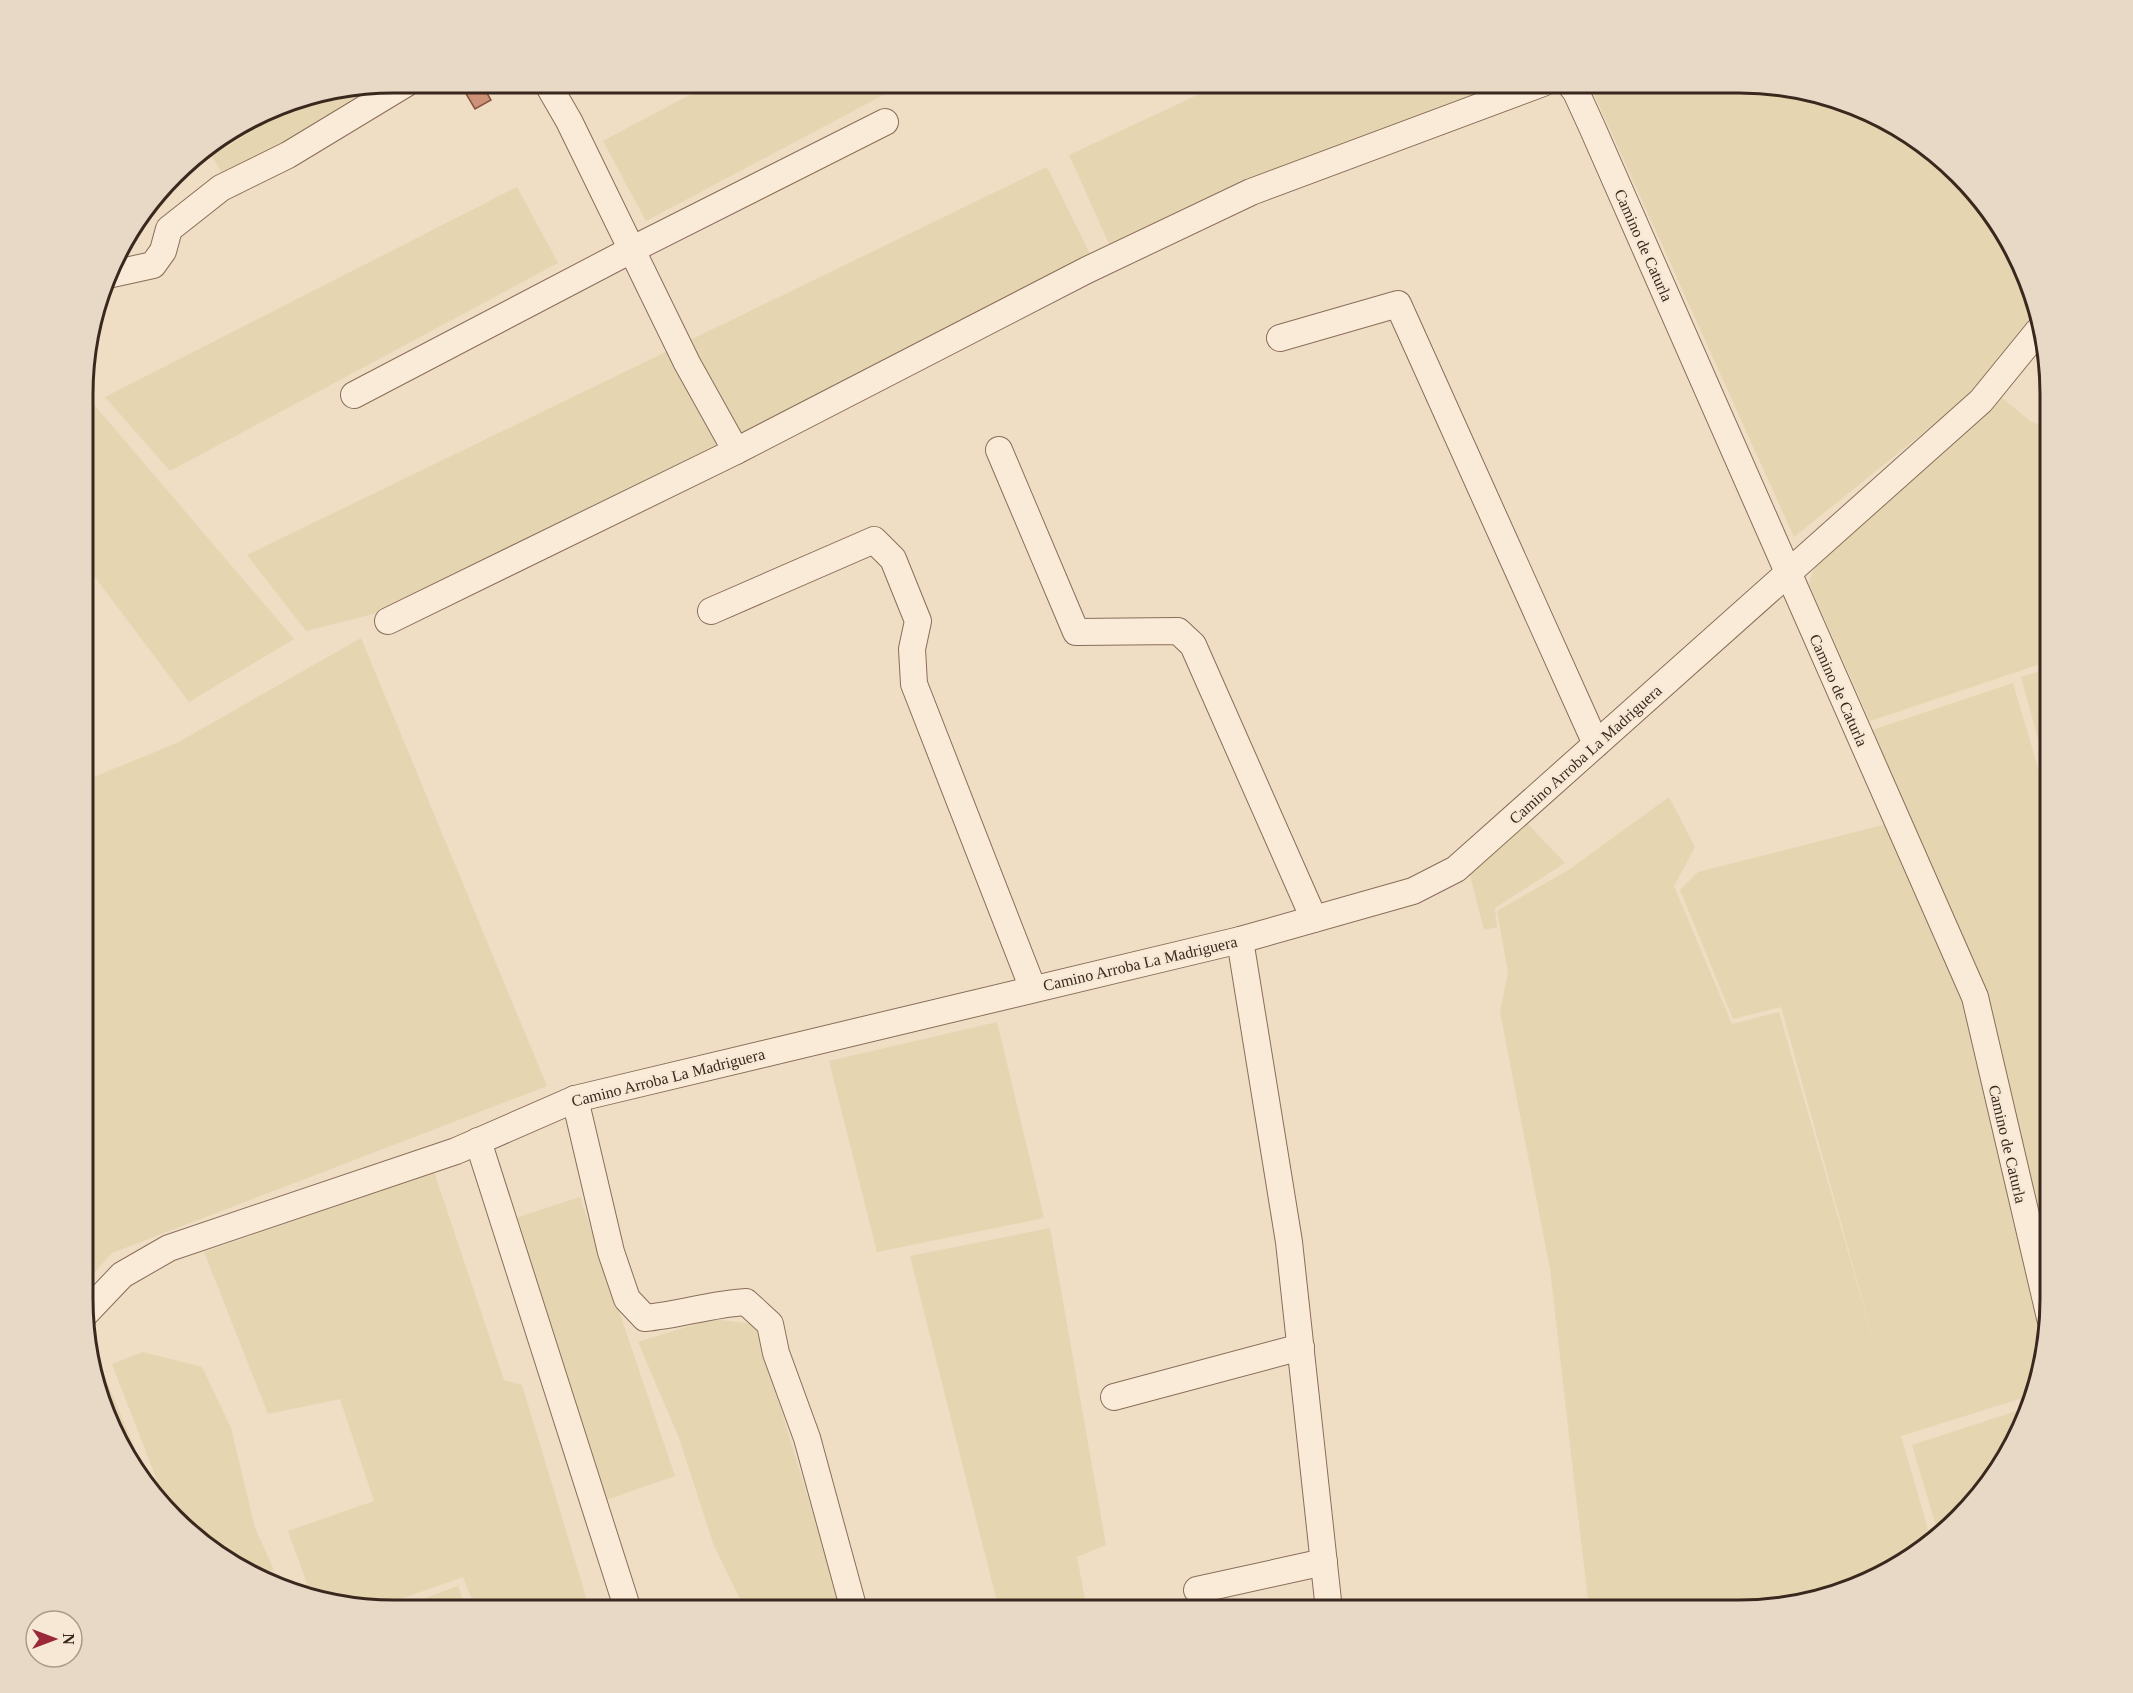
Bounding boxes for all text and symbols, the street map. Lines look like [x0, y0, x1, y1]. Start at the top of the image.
street label: Camino de Caturla [1611, 187, 1676, 304]
street label: Camino de Caturla [1806, 632, 1871, 749]
street label: Camino Arroba La Madriguera [1506, 682, 1665, 828]
street label: Camino Arroba La Madriguera [1041, 933, 1239, 995]
street label: Camino Arroba La Madriguera [570, 1045, 767, 1111]
street label: Camino de Caturla [1986, 1083, 2029, 1205]
north arrow [24, 1609, 84, 1669]
text: N [60, 1633, 77, 1645]

